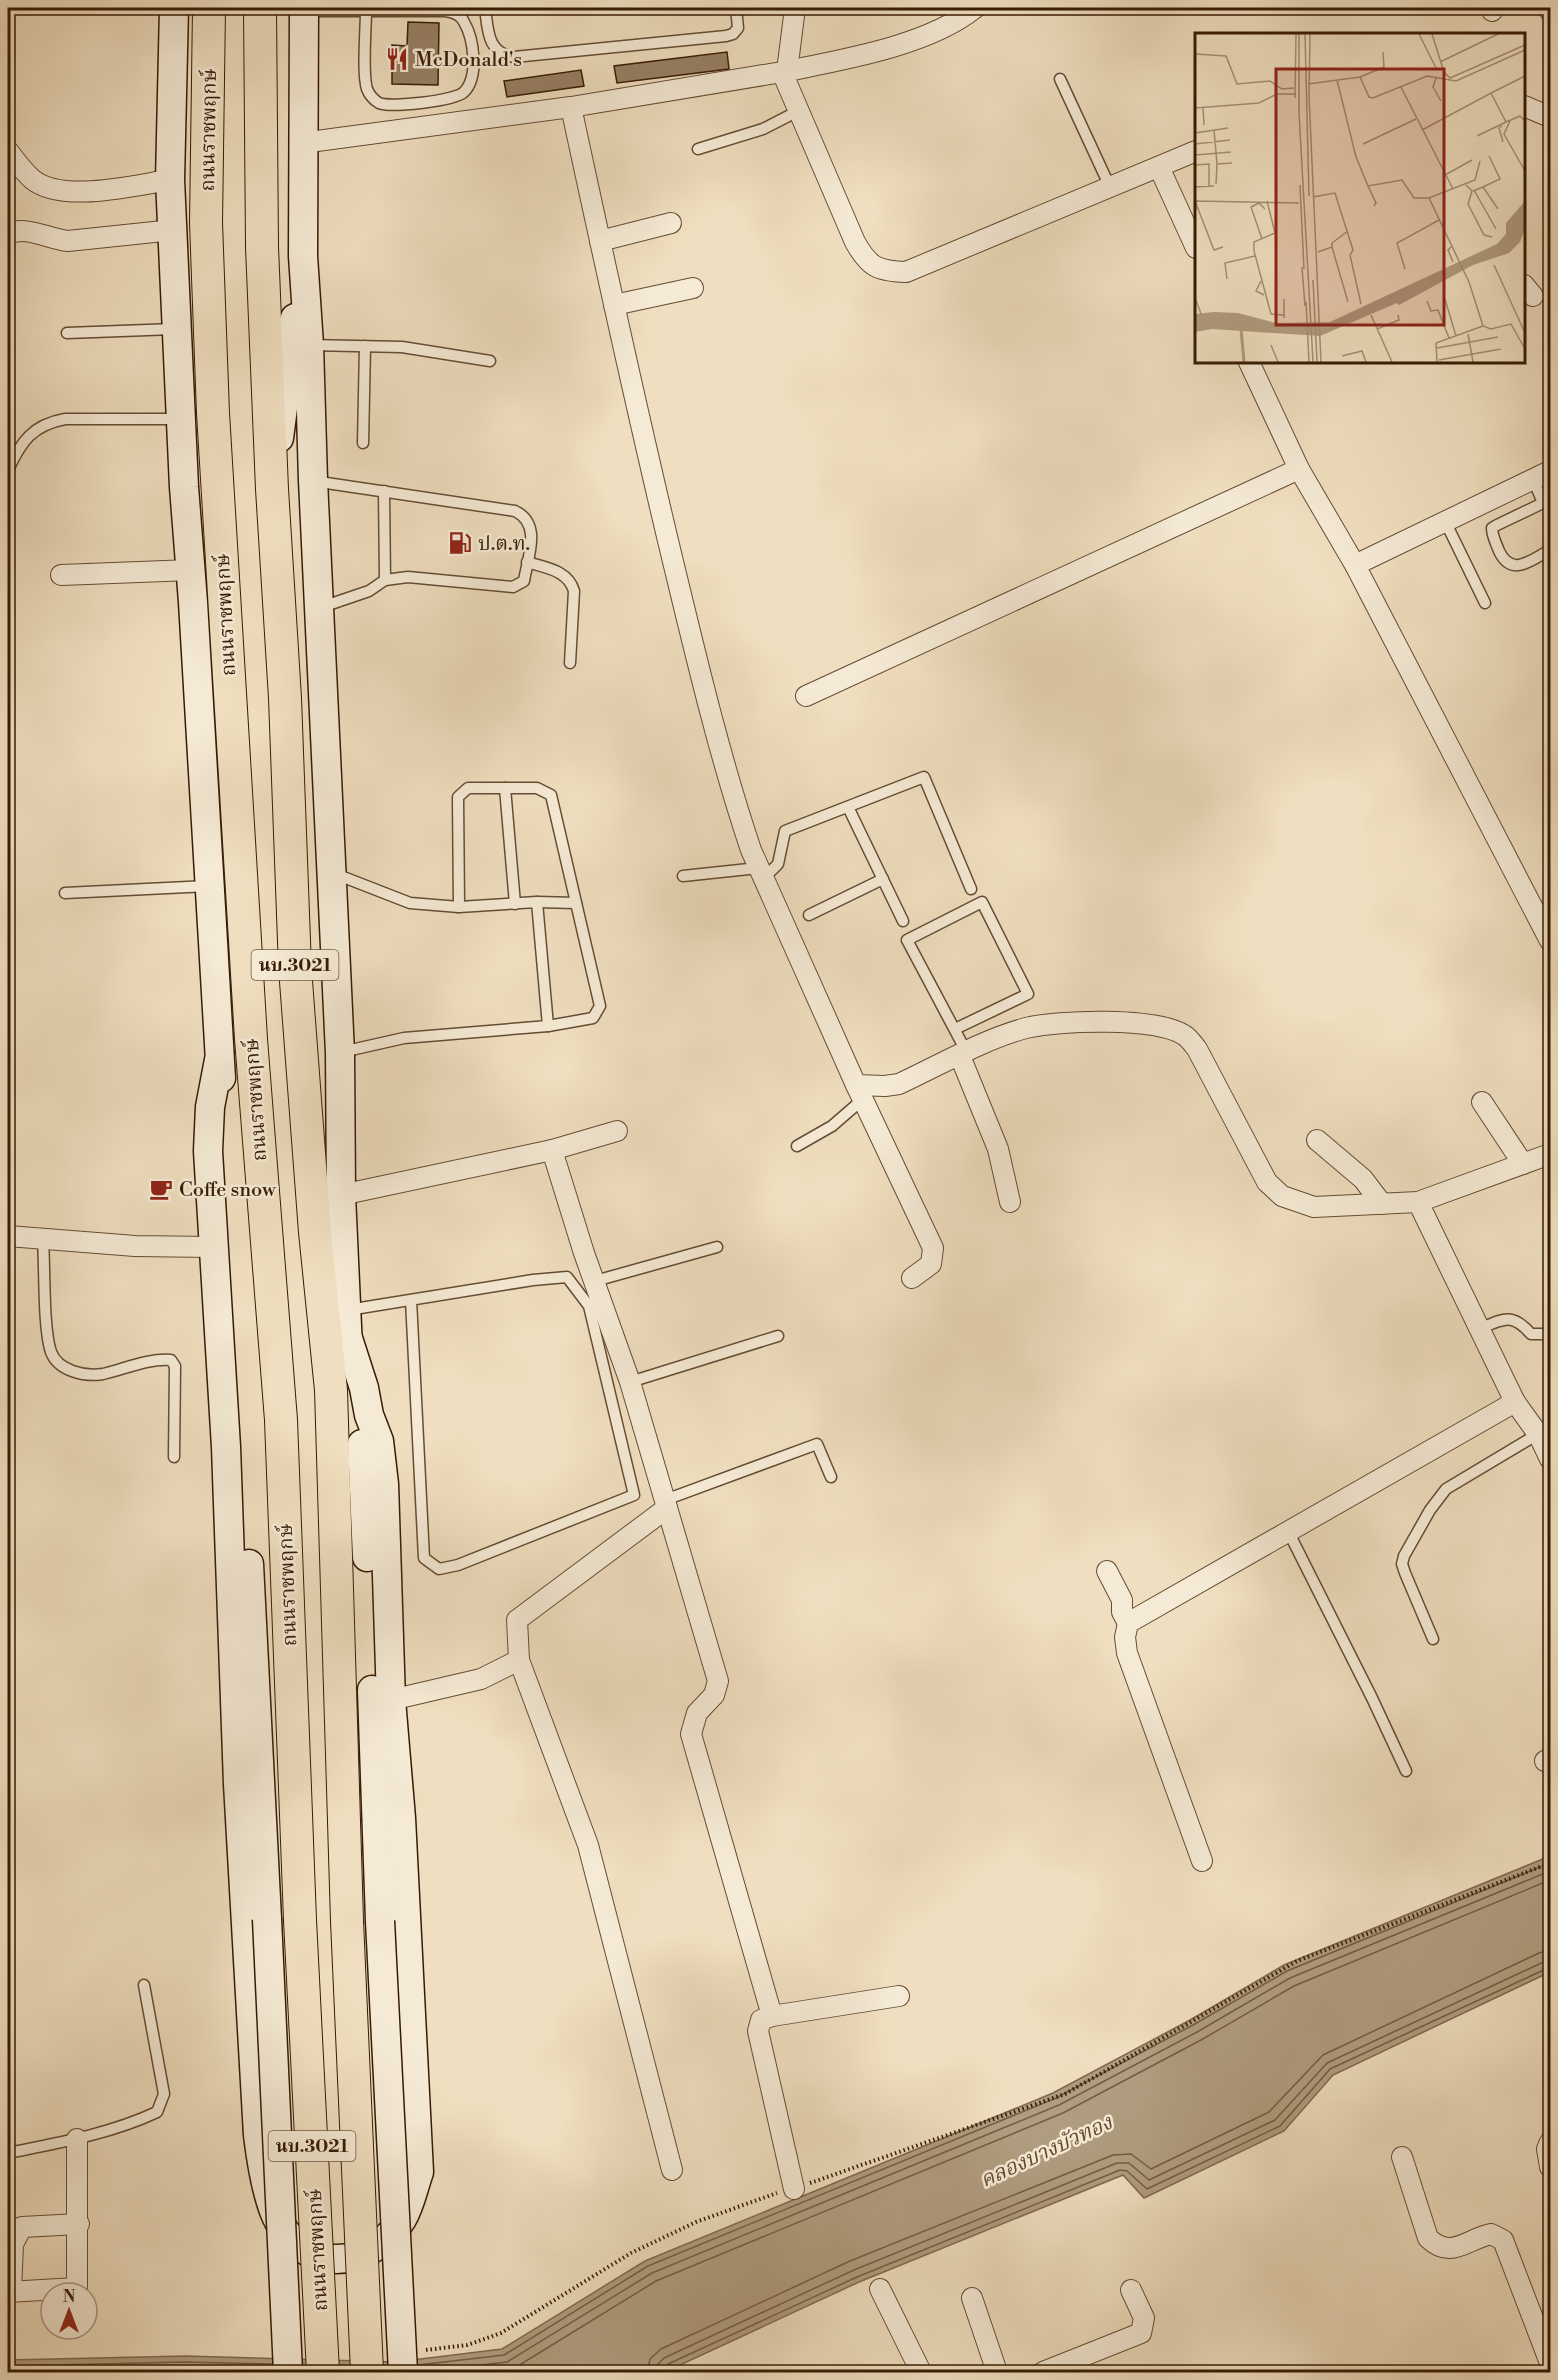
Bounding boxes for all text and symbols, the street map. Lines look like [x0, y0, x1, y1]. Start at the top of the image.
inset map [1195, 33, 1525, 363]
restaurant icon: McDonald's [384, 46, 410, 72]
place label: McDonald's [415, 48, 522, 73]
street label: ถนนราชพฤกษ์ [196, 68, 223, 192]
fuel station icon: ป.ต.ท. [447, 530, 473, 556]
place label: ป.ต.ท. [478, 532, 530, 557]
street label: ถนนราชพฤกษ์ [211, 553, 242, 677]
road number: นบ.3021 [252, 950, 338, 980]
street label: ถนนราชพฤกษ์ [240, 1038, 273, 1162]
cafe icon: Coffe snow [148, 1176, 174, 1202]
place label: Coffe snow [179, 1178, 277, 1203]
street label: ถนนราชพฤกษ์ [274, 1523, 303, 1647]
water label: คลองบางบัวทอง [976, 2109, 1118, 2194]
road number: นบ.3021 [268, 2131, 356, 2161]
street label: ถนนราชพฤกษ์ [303, 2188, 334, 2312]
north arrow [39, 2281, 99, 2341]
text: N [63, 2287, 76, 2307]

